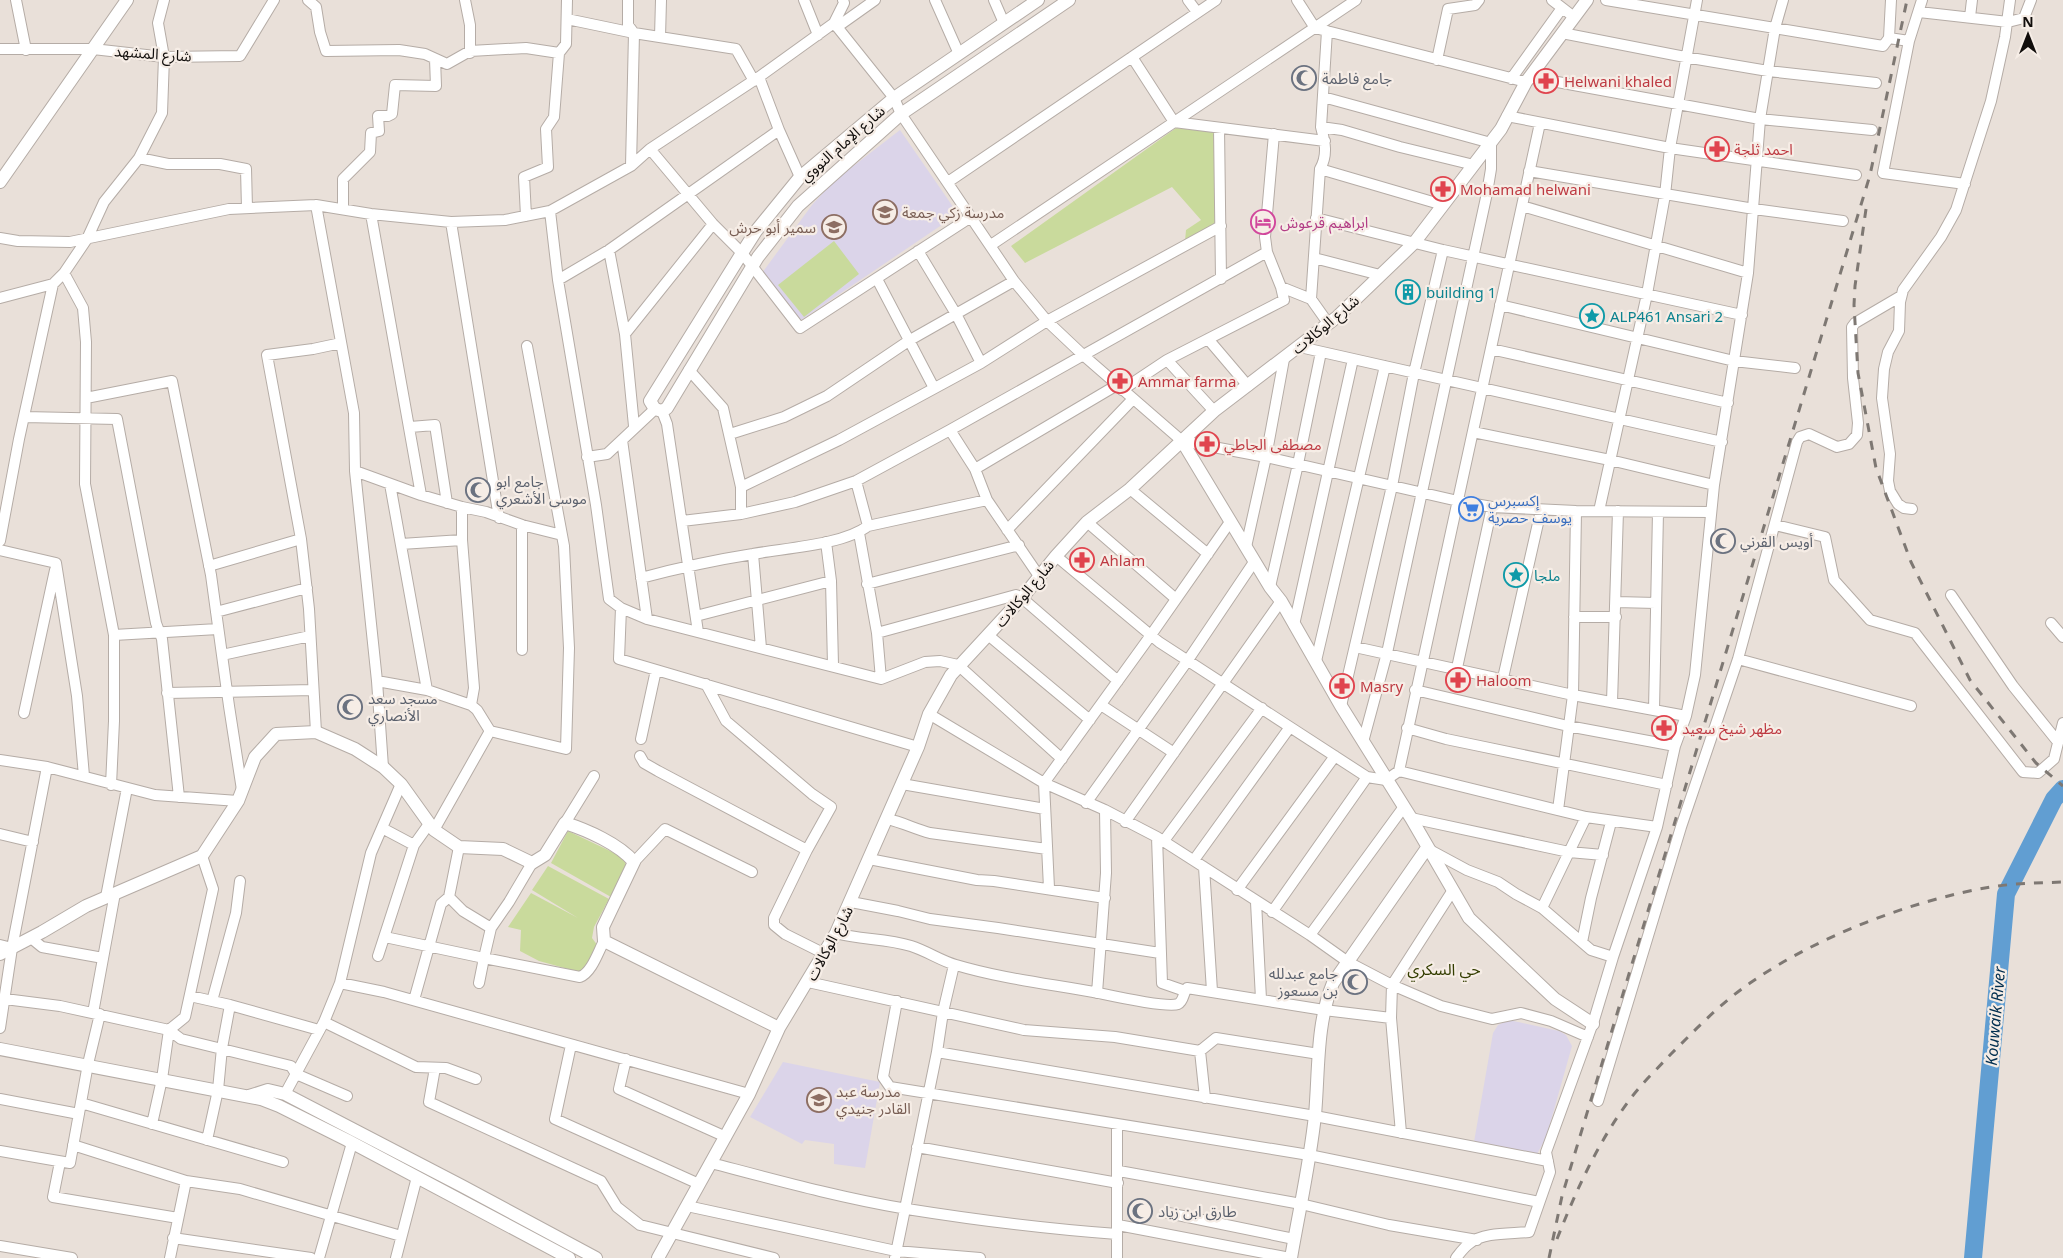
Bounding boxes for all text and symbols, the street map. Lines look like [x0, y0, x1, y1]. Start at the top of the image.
north arrow [2003, 10, 2053, 60]
text: N [2022, 12, 2034, 31]
street label: شارع المشهد [113, 40, 193, 69]
mosque icon: جامع فاطمة [1291, 65, 1317, 91]
place label: جامع فاطمة [1322, 68, 1392, 91]
pharmacy icon: Helwani khaled [1533, 68, 1559, 94]
place label: Helwani khaled [1564, 71, 1672, 91]
street label: شارع الإمام النووي [795, 100, 891, 188]
pharmacy icon: احمد ثلجة [1704, 136, 1730, 162]
place label: احمد ثلجة [1734, 139, 1793, 159]
pharmacy icon: Mohamad helwani [1430, 176, 1456, 202]
place label: Mohamad helwani [1460, 179, 1591, 199]
school or university icon: مدرسة زكي جمعة [872, 199, 898, 225]
place label: مدرسة زكي جمعة [902, 202, 1005, 224]
hotel icon: ابراهيم قرعوش [1250, 209, 1276, 235]
place label: ابراهيم قرعوش [1280, 212, 1368, 234]
school or university icon: سمير أبو حرش [821, 214, 847, 240]
place label: سمير أبو حرش [729, 217, 816, 237]
building icon: building 1 [1395, 279, 1421, 305]
place label: building 1 [1426, 282, 1496, 302]
street label: شارع الوكالات [1287, 290, 1365, 360]
place icon: ALP461 Ansari 2 [1579, 303, 1605, 329]
place label: ALP461 Ansari 2 [1610, 306, 1723, 326]
pharmacy icon: Ammar farma [1107, 368, 1133, 394]
place label: Ammar farma [1138, 371, 1236, 391]
pharmacy icon: مصطفى الجاطي [1194, 431, 1220, 457]
place label: مصطفى الجاطي [1224, 434, 1322, 456]
place label: جامع ابو موسى الأشعري [496, 471, 587, 510]
mosque icon: جامع ابو موسى الأشعري [465, 477, 491, 503]
place label: إكسبرس يوسف حصرية [1488, 490, 1572, 527]
supermarket icon: إكسبرس يوسف حصرية [1458, 496, 1484, 522]
mosque icon: أويس القرني [1710, 528, 1736, 554]
place label: أويس القرني [1740, 531, 1813, 553]
pharmacy icon: Ahlam [1069, 547, 1095, 573]
place label: Ahlam [1100, 550, 1145, 570]
street label: شارع الوكالات [990, 555, 1060, 633]
place icon: ملجا [1503, 562, 1529, 588]
place label: ملجا [1534, 565, 1560, 585]
pharmacy icon: Haloom [1445, 667, 1471, 693]
place label: Haloom [1476, 670, 1532, 690]
pharmacy icon: Masry [1329, 673, 1355, 699]
place label: Masry [1360, 676, 1403, 696]
place label: مسجد سعد الأنصاري [368, 688, 438, 727]
mosque icon: مسجد سعد الأنصاري [337, 694, 363, 720]
pharmacy icon: مظهر شيخ سعيد [1651, 715, 1677, 741]
place label: مظهر شيخ سعيد [1682, 718, 1782, 741]
street label: شارع الوكالات [801, 902, 860, 985]
district label: حي السكري [1407, 958, 1481, 982]
place label: جامع عبدلله بن مسعوز [1269, 963, 1338, 1000]
water label: Kouwaik River [1980, 965, 2010, 1066]
mosque icon: جامع عبدلله بن مسعوز [1342, 969, 1368, 995]
place label: مدرسة عبد القادر جنيدي [836, 1081, 911, 1120]
school or university icon: مدرسة عبد القادر جنيدي [806, 1087, 832, 1113]
mosque icon: طارق ابن زياد [1127, 1198, 1153, 1224]
place label: طارق ابن زياد [1158, 1201, 1237, 1221]

